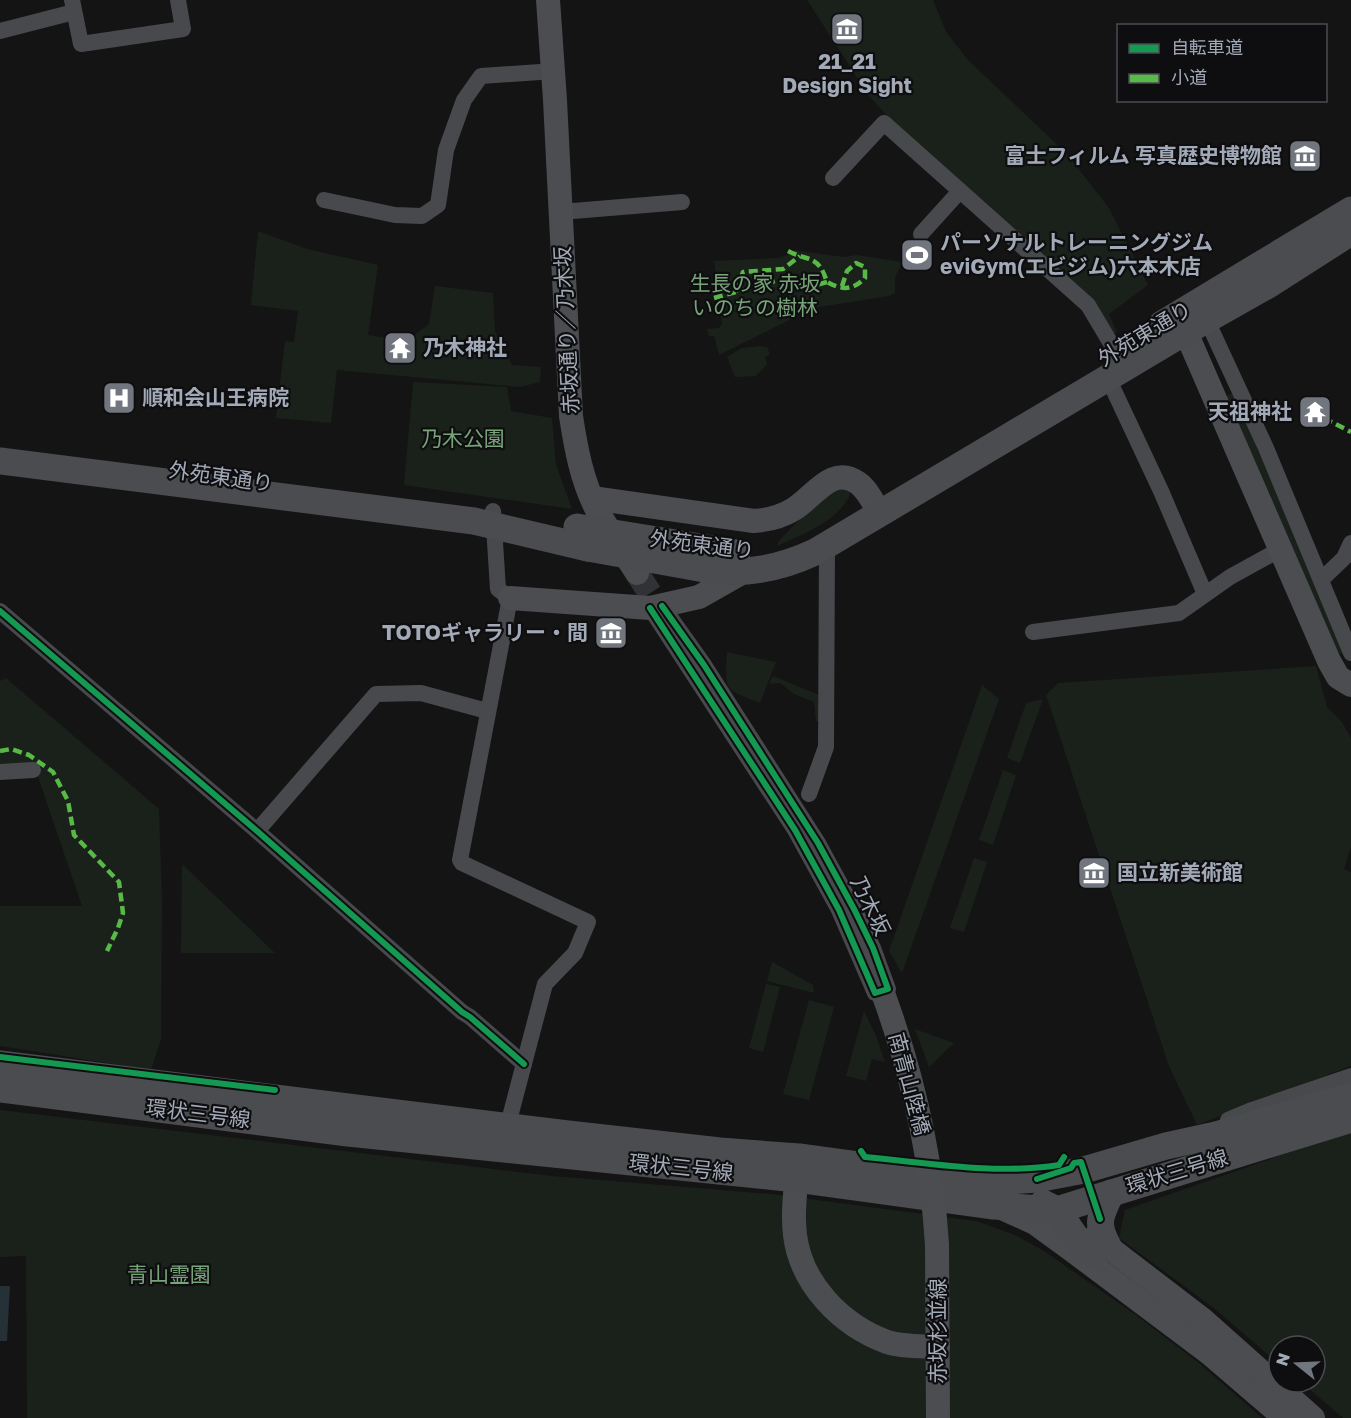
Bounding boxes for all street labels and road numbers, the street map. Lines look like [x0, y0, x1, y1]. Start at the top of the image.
street label: 赤坂通り／乃木坂 [549, 245, 583, 415]
street label: 外苑東通り [1093, 295, 1196, 371]
street label: 外苑東通り [167, 456, 275, 496]
street label: 外苑東通り [648, 525, 756, 563]
street label: 乃木坂 [845, 872, 896, 940]
street label: 南青山陸橋 [884, 1030, 936, 1138]
street label: 環状三号線 [144, 1094, 252, 1132]
street label: 環状三号線 [1123, 1143, 1231, 1199]
street label: 環状三号線 [628, 1149, 735, 1185]
street label: 赤坂杉並線 [924, 1279, 950, 1384]

